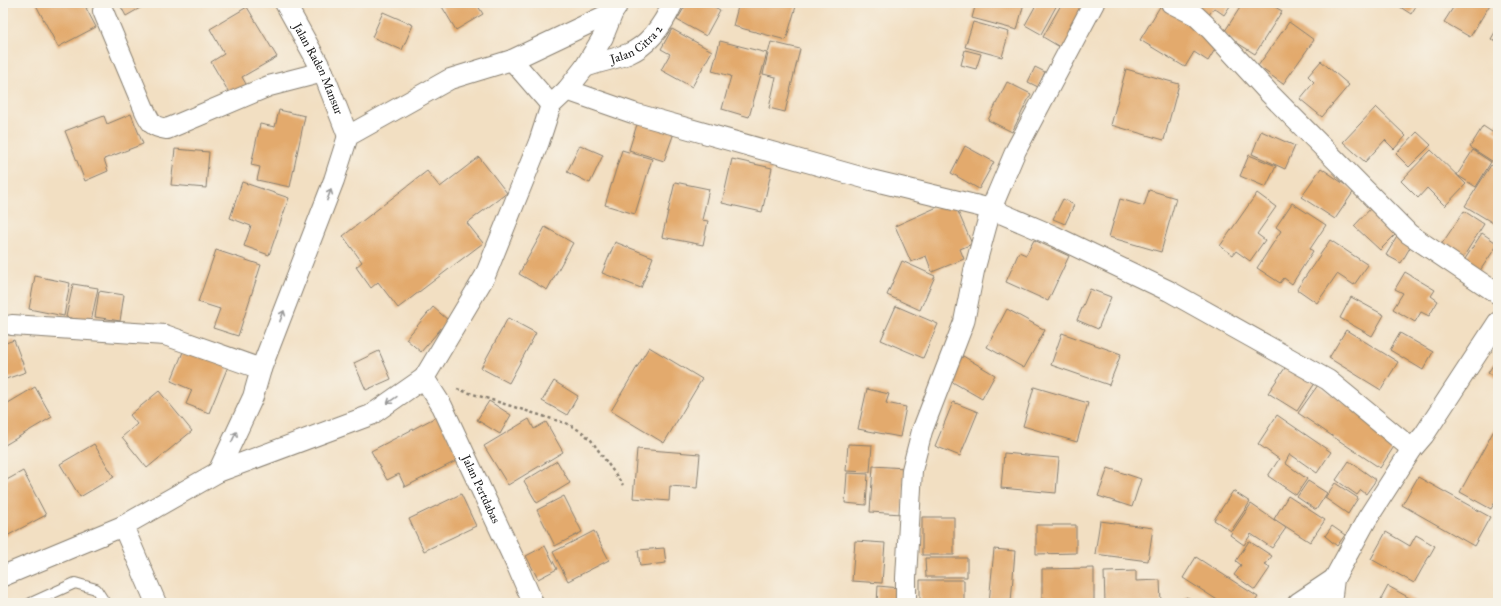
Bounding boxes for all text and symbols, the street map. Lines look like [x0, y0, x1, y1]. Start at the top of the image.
street label: Jalan Raden Mansur [289, 19, 346, 117]
street label: Jalan Citra 2 [607, 22, 665, 68]
one-way arrow [325, 189, 333, 201]
one-way arrow [278, 310, 286, 322]
one-way arrow [387, 396, 398, 404]
one-way arrow [231, 431, 238, 443]
street label: Jalan Pertdabas [457, 451, 503, 525]

